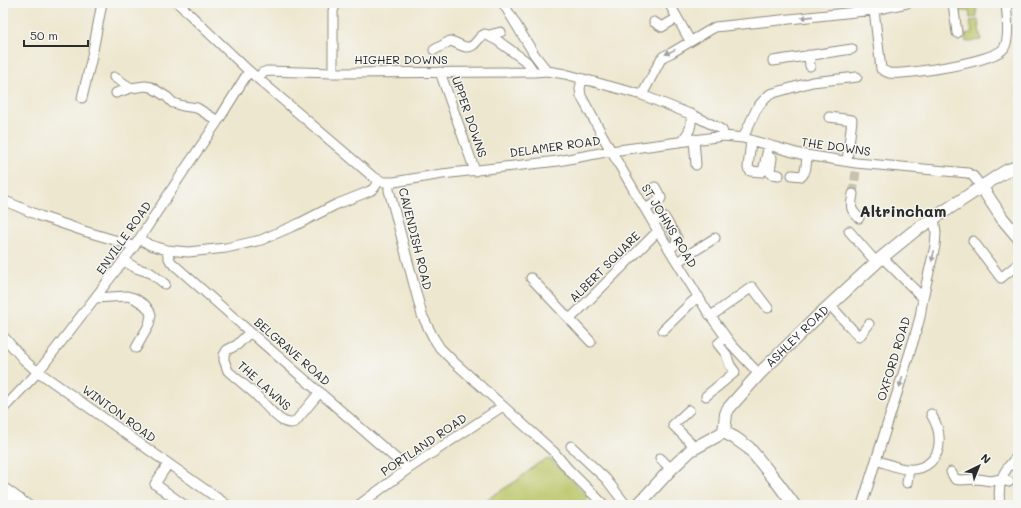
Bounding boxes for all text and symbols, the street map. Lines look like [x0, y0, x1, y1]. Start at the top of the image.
one-way arrow [801, 13, 813, 20]
scale bar [24, 22, 88, 48]
text: 50 m [30, 27, 58, 43]
one-way arrow [665, 49, 676, 55]
street label: HIGHER DOWNS [354, 51, 448, 67]
street label: UPPER DOWNS [449, 74, 491, 160]
street label: DELAMER ROAD [508, 132, 601, 160]
street label: THE DOWNS [800, 133, 872, 159]
street label: ST JOHNS ROAD [639, 181, 701, 270]
street label: CAVENDISH ROAD [396, 186, 436, 292]
street label: ENVILLE ROAD [92, 198, 154, 277]
district label: Altrincham [860, 200, 946, 221]
street label: ALBERT SQUARE [565, 227, 643, 305]
one-way arrow [929, 250, 935, 262]
street label: ASHLEY ROAD [762, 301, 832, 370]
street label: BELGRAVE ROAD [251, 314, 334, 389]
street label: OXFORD ROAD [873, 315, 913, 403]
street label: THE LAWNS [235, 357, 295, 414]
one-way arrow [898, 376, 904, 388]
street label: WINTON ROAD [80, 381, 160, 445]
street label: PORTLAND ROAD [377, 409, 470, 479]
north arrow [959, 446, 999, 486]
text: N [978, 450, 994, 467]

